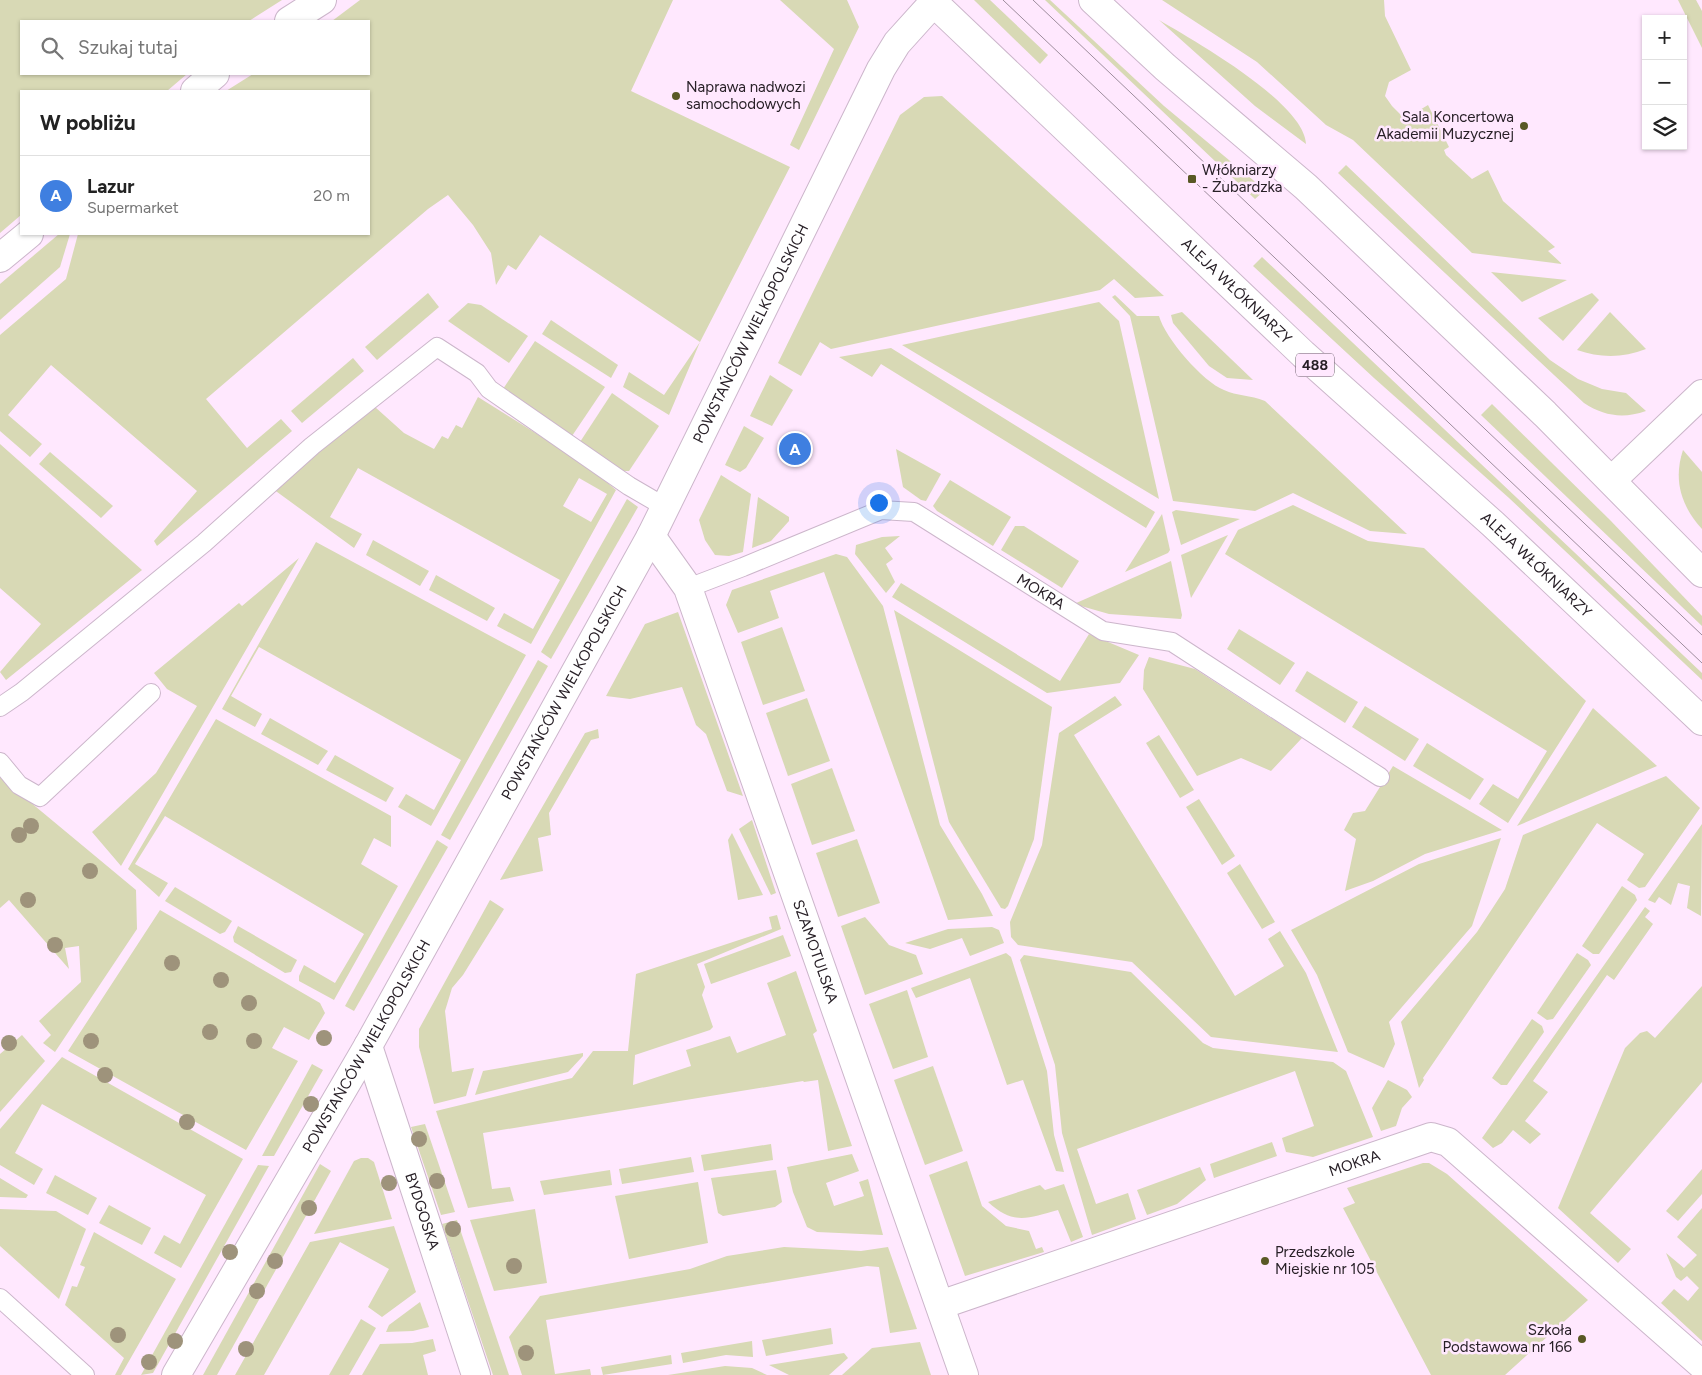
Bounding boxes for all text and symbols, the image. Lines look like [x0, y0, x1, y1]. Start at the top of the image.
map controls [1642, 15, 1687, 150]
button: + [1642, 15, 1687, 60]
search box [20, 20, 370, 75]
icon: search [38, 34, 66, 62]
text: Szukaj tutaj [78, 36, 178, 59]
button: − [1642, 60, 1687, 105]
place label: Naprawa nadwozi samochodowych [686, 78, 806, 113]
marker: Naprawa nadwozi samochodowych [670, 90, 682, 102]
button: layers [1642, 105, 1687, 150]
place label: Sala Koncertowa Akademii Muzycznej [1376, 108, 1514, 143]
text: W pobliżu [40, 110, 136, 135]
marker: Sala Koncertowa Akademii Muzycznej [1518, 120, 1530, 132]
place label: Włókniarzy - Żubardzka [1202, 161, 1282, 196]
marker: Włókniarzy - Żubardzka [1186, 173, 1198, 185]
text: Lazur [87, 175, 134, 198]
text: A [50, 186, 62, 205]
text: 20 m [313, 186, 350, 205]
text: Supermarket [87, 198, 179, 217]
street label: POWSTAŃCÓW WIELKOPOLSKICH [689, 221, 812, 446]
street label: ALEJA WŁÓKNIARZY [1178, 234, 1296, 348]
road number: 488 [1296, 354, 1334, 376]
pin: A [779, 430, 811, 468]
your location [866, 490, 892, 516]
street label: ALEJA WŁÓKNIARZY [1477, 509, 1595, 621]
street label: MOKRA [1013, 570, 1068, 614]
street label: POWSTAŃCÓW WIELKOPOLSKICH [497, 583, 631, 803]
street label: SZAMOTULSKA [789, 897, 842, 1006]
street label: POWSTAŃCÓW WIELKOPOLSKICH [299, 937, 434, 1156]
street label: MOKRA [1326, 1146, 1382, 1180]
street label: BYDGOSKA [401, 1170, 443, 1252]
place label: Przedszkole Miejskie nr 105 [1275, 1243, 1375, 1278]
marker: Przedszkole Miejskie nr 105 [1259, 1255, 1271, 1267]
place label: Szkoła Podstawowa nr 166 [1442, 1321, 1573, 1356]
marker: Szkoła Podstawowa nr 166 [1576, 1333, 1588, 1345]

